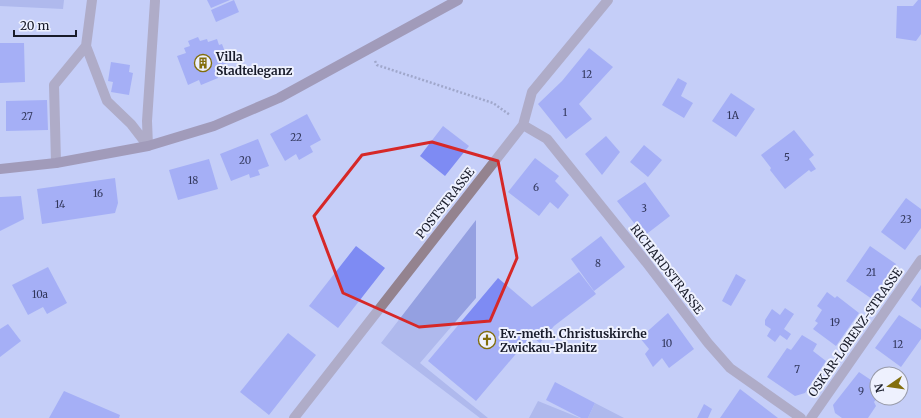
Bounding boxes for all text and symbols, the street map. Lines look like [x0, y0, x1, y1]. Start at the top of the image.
scale bar [14, 12, 76, 38]
text: 20 m [20, 18, 49, 33]
place label: Villa Stadteleganz [215, 49, 293, 78]
building icon: Villa Stadteleganz [193, 53, 213, 73]
house number: 12 [582, 68, 592, 81]
house number: 1 [563, 106, 568, 119]
house number: 1A [727, 109, 740, 122]
house number: 27 [21, 110, 33, 123]
house number: 22 [290, 131, 302, 144]
house number: 5 [784, 151, 790, 164]
house number: 20 [239, 154, 251, 167]
street label: POSTSTRASSE [413, 164, 478, 241]
house number: 18 [188, 174, 198, 187]
house number: 6 [533, 181, 539, 194]
house number: 16 [93, 187, 103, 200]
house number: 14 [55, 198, 65, 211]
house number: 3 [641, 202, 647, 215]
house number: 23 [900, 213, 912, 226]
street label: RICHARDSTRASSE [627, 221, 707, 317]
house number: 8 [595, 257, 601, 270]
street label: OSKAR-LORENZ-STRASSE [805, 265, 905, 399]
house number: 21 [866, 266, 877, 279]
house number: 10a [32, 288, 49, 301]
house number: 19 [830, 316, 840, 329]
place label: Ev.-meth. Christuskirche Zwickau-Planitz [500, 326, 647, 355]
church icon: Ev.-meth. Christuskirche Zwickau-Planitz [477, 330, 497, 350]
house number: 10 [662, 337, 672, 350]
house number: 12 [893, 338, 903, 351]
house number: 7 [794, 363, 800, 376]
north arrow [869, 366, 909, 406]
house number: 9 [858, 385, 864, 398]

